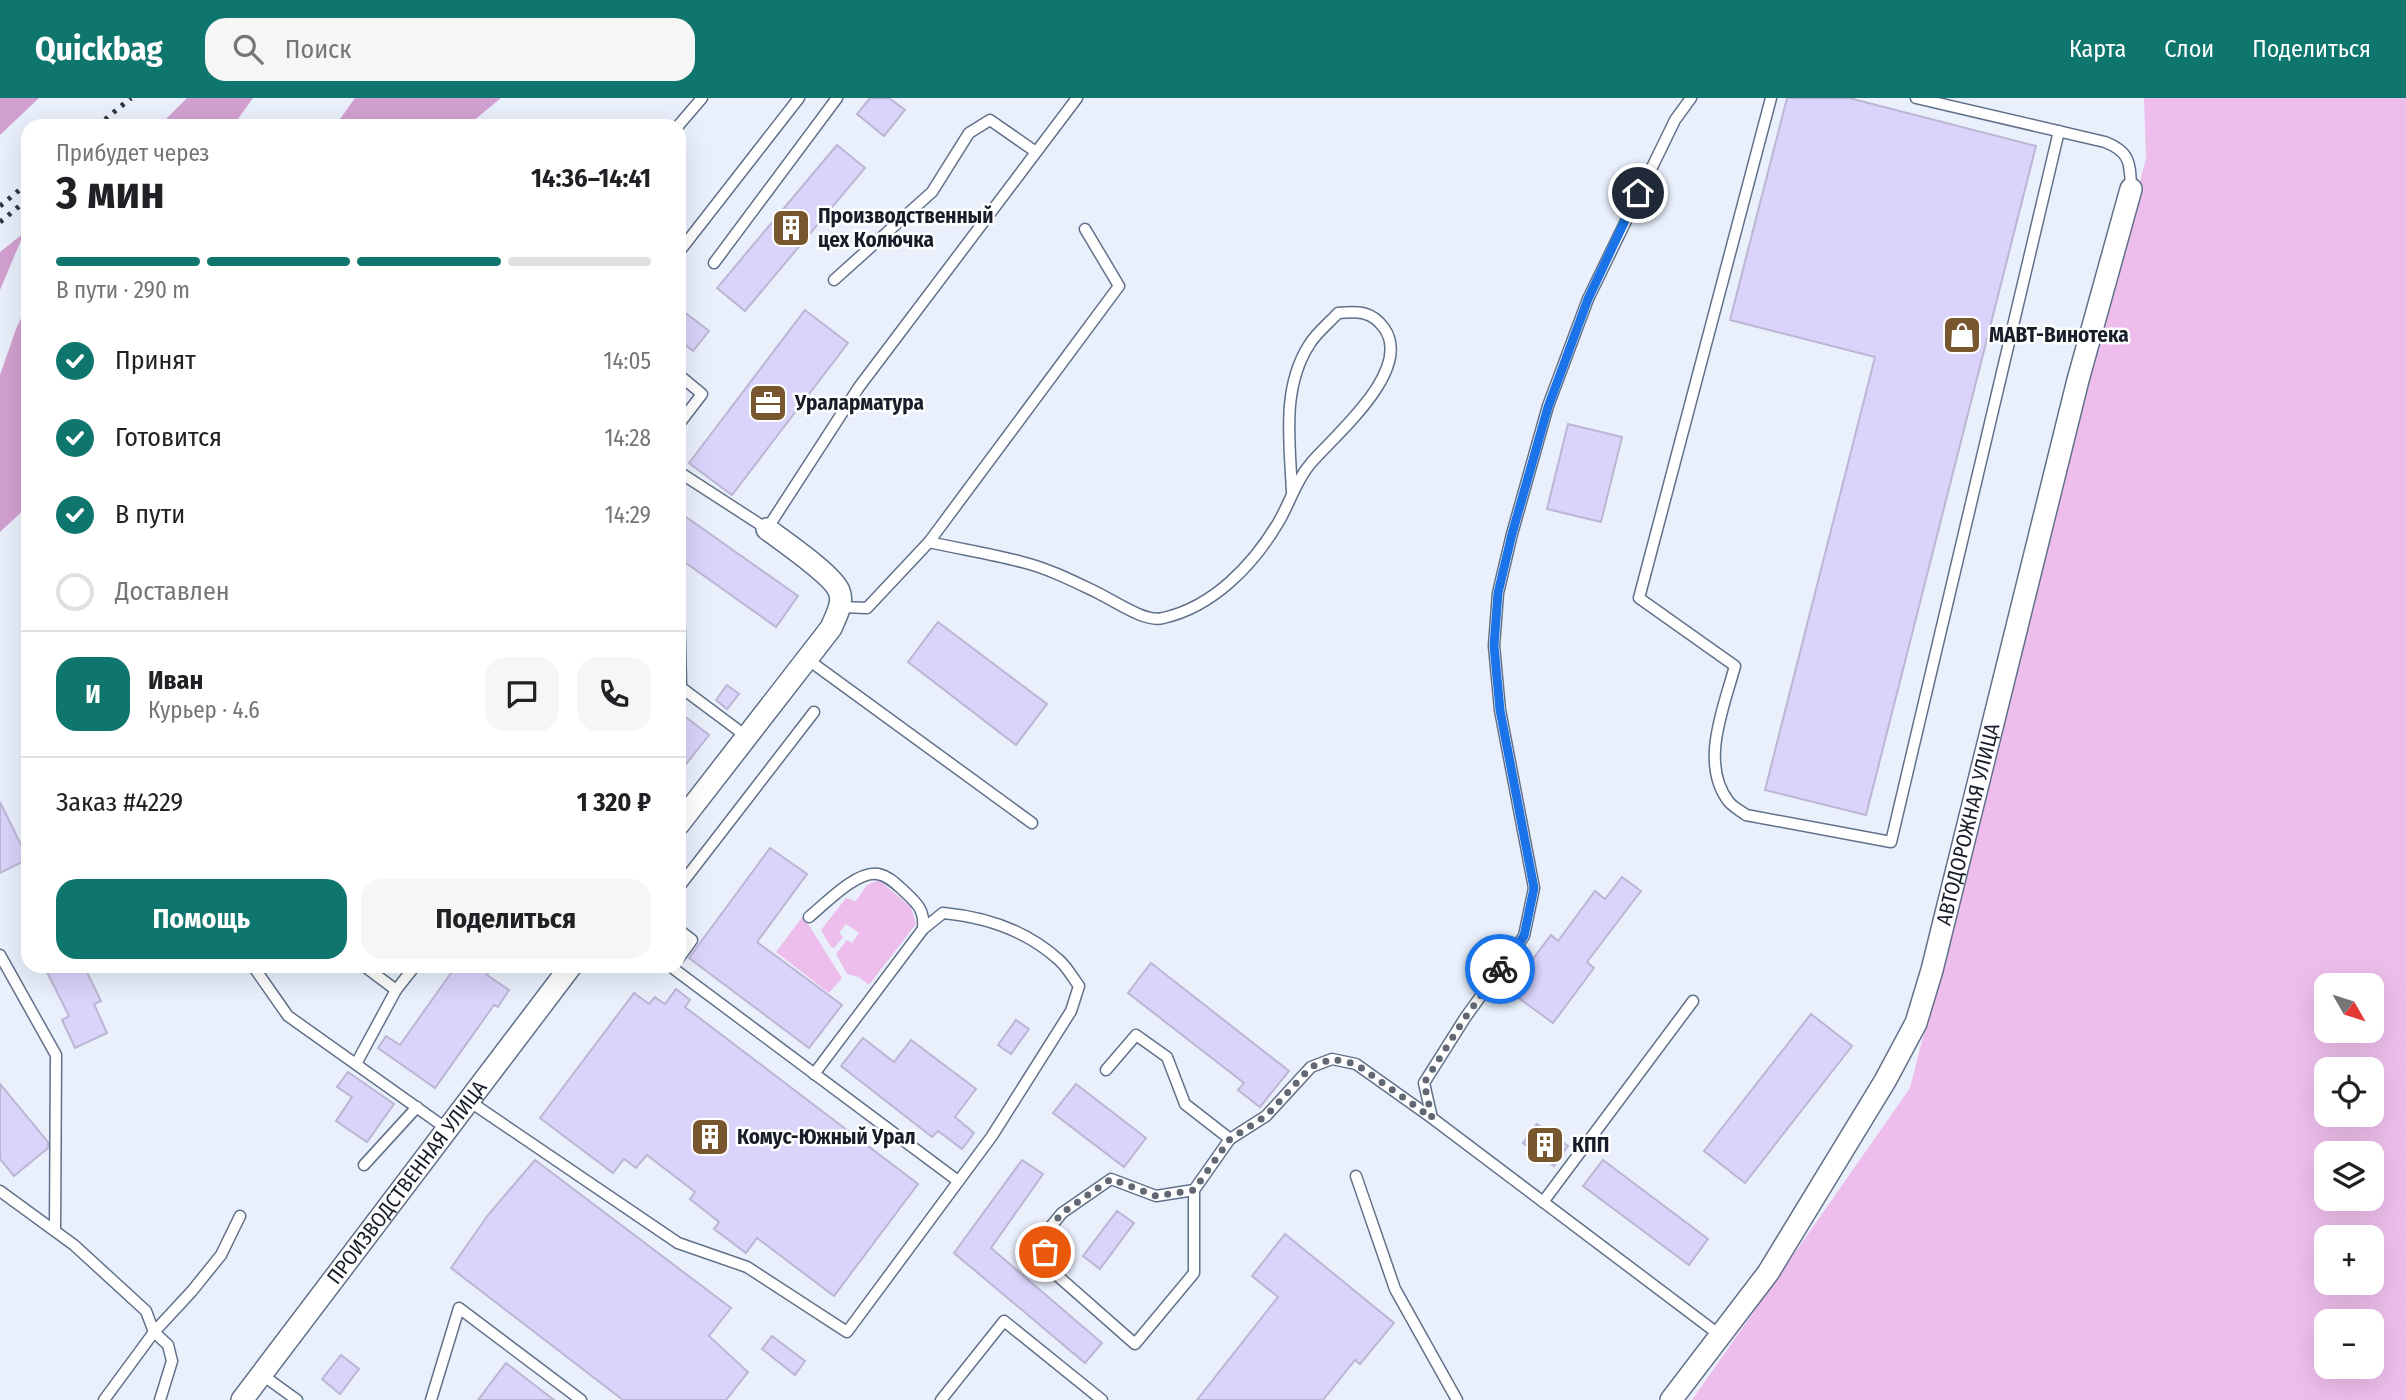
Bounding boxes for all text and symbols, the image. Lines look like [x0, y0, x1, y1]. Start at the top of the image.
search box [205, 18, 695, 81]
text: Quickbag [35, 29, 163, 69]
icon: search [229, 30, 267, 68]
text: Поиск [285, 34, 351, 65]
text: Карта [2069, 35, 2126, 63]
text: Слои [2164, 35, 2214, 63]
text: Поделиться [2252, 35, 2371, 63]
text: Прибудет через [56, 139, 209, 167]
text: 14:36–14:41 [531, 163, 651, 194]
pin [1608, 163, 1668, 223]
text: 3 мин [56, 165, 165, 220]
icon: home [1619, 174, 1657, 212]
place label: Производственный цех Колючка [818, 203, 993, 253]
building icon: Производственный цех Колючка [770, 207, 812, 249]
text: В пути · 290 m [56, 276, 190, 304]
shop icon: МАВТ-Винотека [1941, 314, 1983, 356]
place label: МАВТ-Винотека [1989, 322, 2129, 348]
icon: check [56, 342, 94, 380]
text: Принят [115, 345, 196, 376]
text: 14:05 [603, 347, 651, 375]
office icon: Ураларматура [747, 382, 789, 424]
place label: Ураларматура [794, 390, 924, 416]
icon: check [56, 419, 94, 457]
text: Готовится [115, 422, 222, 453]
text: 14:28 [604, 424, 651, 452]
icon: check [56, 496, 94, 534]
text: В пути [115, 499, 185, 530]
text: 14:29 [605, 501, 651, 529]
text: Доставлен [115, 576, 230, 607]
button: chat [485, 657, 559, 731]
button: phone [577, 657, 651, 731]
text: Иван [148, 665, 203, 696]
text: И [85, 679, 101, 710]
text: Курьер · 4.6 [148, 696, 260, 724]
street label: АВТОДОРОЖНАЯ УЛИЦА [1931, 720, 2006, 928]
text: Заказ #4229 [56, 787, 183, 818]
text: 1 320 ₽ [577, 787, 651, 818]
button: Помощь [56, 879, 347, 959]
button: Поделиться [361, 879, 651, 959]
courier [1465, 934, 1535, 1004]
icon: bike [1481, 950, 1519, 988]
north arrow [2314, 973, 2384, 1043]
map controls [2314, 973, 2384, 1379]
button: locate [2314, 1057, 2384, 1127]
street label: ПРОИЗВОДСТВЕННАЯ УЛИЦА [321, 1075, 492, 1289]
building icon: Комус-Южный Урал [689, 1116, 731, 1158]
place label: Комус-Южный Урал [737, 1124, 916, 1150]
building icon: КПП [1524, 1124, 1566, 1166]
place label: КПП [1572, 1132, 1609, 1158]
button: layers [2314, 1141, 2384, 1211]
pin [1015, 1222, 1075, 1282]
button: + [2314, 1225, 2384, 1295]
icon: bag [1026, 1233, 1064, 1271]
button: − [2314, 1309, 2384, 1379]

